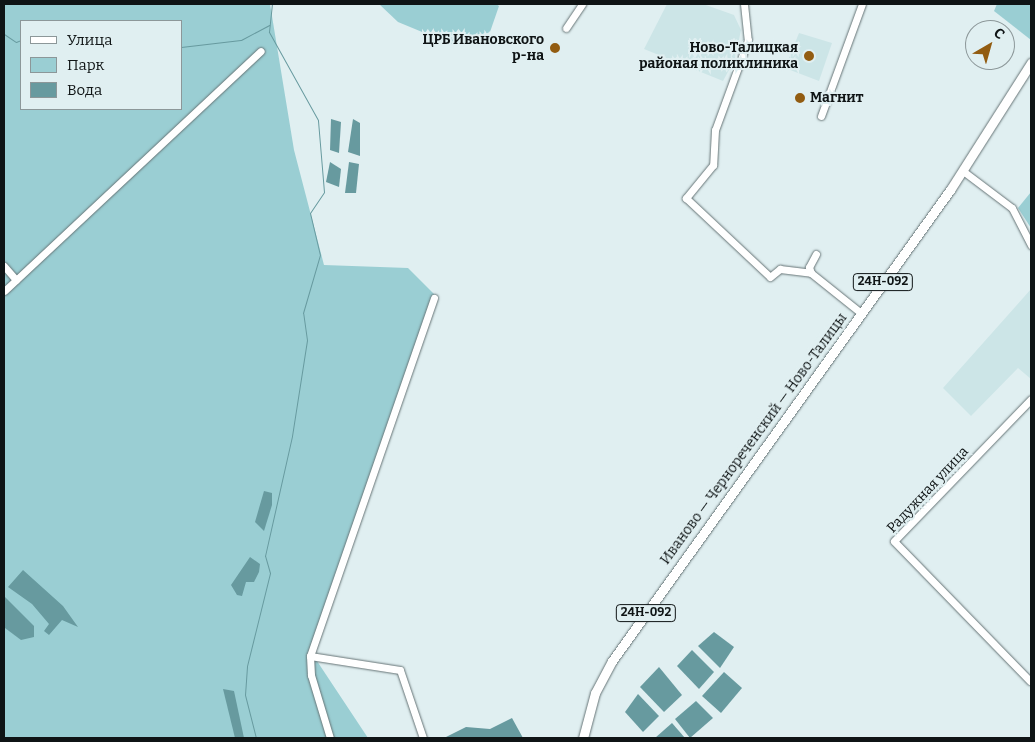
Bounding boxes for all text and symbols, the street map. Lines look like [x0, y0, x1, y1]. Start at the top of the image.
legend [20, 20, 182, 110]
north arrow [965, 20, 1015, 70]
text: С [990, 24, 1008, 43]
text: Улица [67, 31, 113, 49]
place label: ЦРБ Ивановского р-на [423, 32, 544, 64]
place label: Ново-Талицкая районая поликлиника [639, 40, 798, 72]
marker: ЦРБ Ивановского р-на [548, 41, 562, 55]
marker: Ново-Талицкая районая поликлиника [802, 49, 816, 63]
text: Парк [67, 56, 104, 74]
text: Вода [67, 81, 102, 99]
place label: Магнит [810, 90, 863, 106]
marker: Магнит [794, 92, 806, 104]
road number: 24Н-092 [852, 272, 914, 292]
street label: Иваново — Чернореченский — Ново-Талицы [657, 310, 851, 568]
street label: Радужная улица [884, 443, 972, 537]
road number: 24Н-092 [615, 604, 677, 622]

